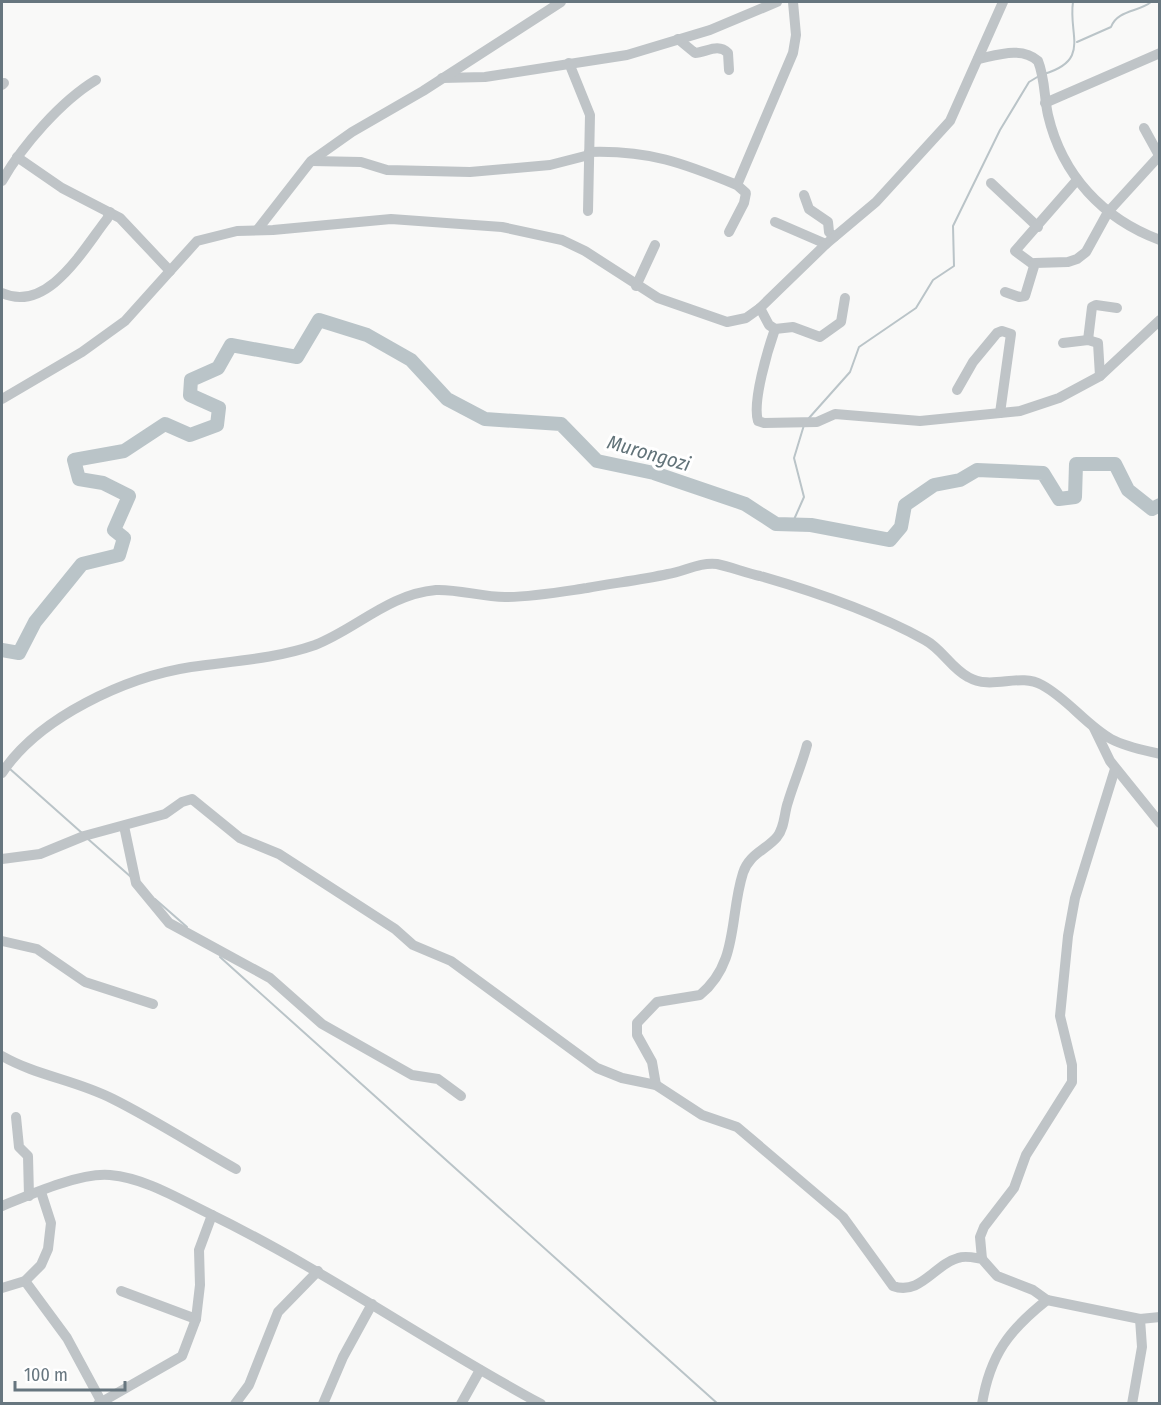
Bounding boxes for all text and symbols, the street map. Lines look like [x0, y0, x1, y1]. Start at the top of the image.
water label: Murongozi [605, 430, 693, 476]
scale bar [15, 1354, 124, 1392]
text: 100 m [24, 1364, 68, 1386]

